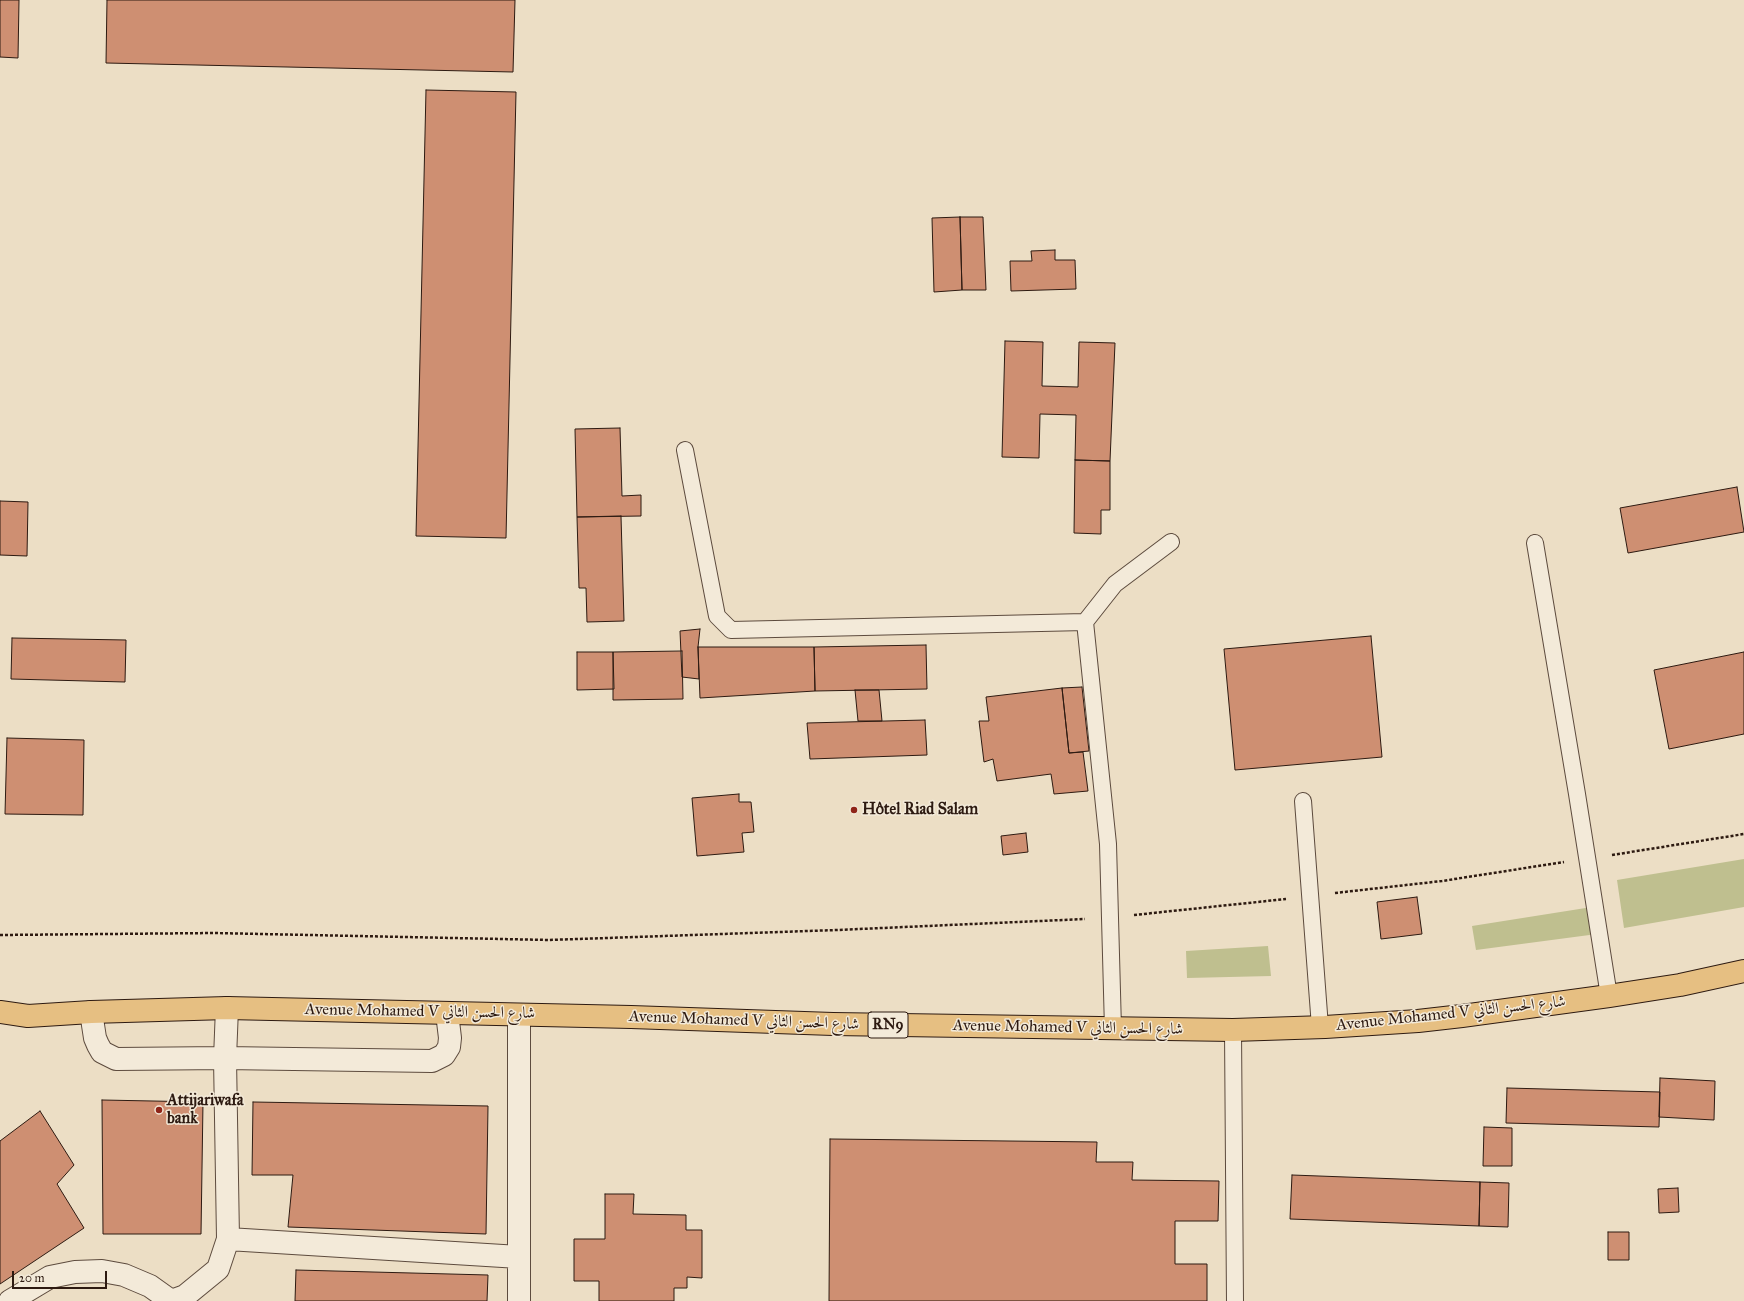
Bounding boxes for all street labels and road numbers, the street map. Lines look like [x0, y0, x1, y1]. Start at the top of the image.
street label: Avenue Mohamed V شارع الحسن الثاني [1335, 992, 1567, 1036]
street label: Avenue Mohamed V شارع الحسن الثاني [305, 1000, 535, 1024]
street label: Avenue Mohamed V شارع الحسن الثاني [629, 1007, 859, 1035]
road number: RN9 [868, 1012, 908, 1038]
street label: Avenue Mohamed V شارع الحسن الثاني [953, 1016, 1183, 1040]

